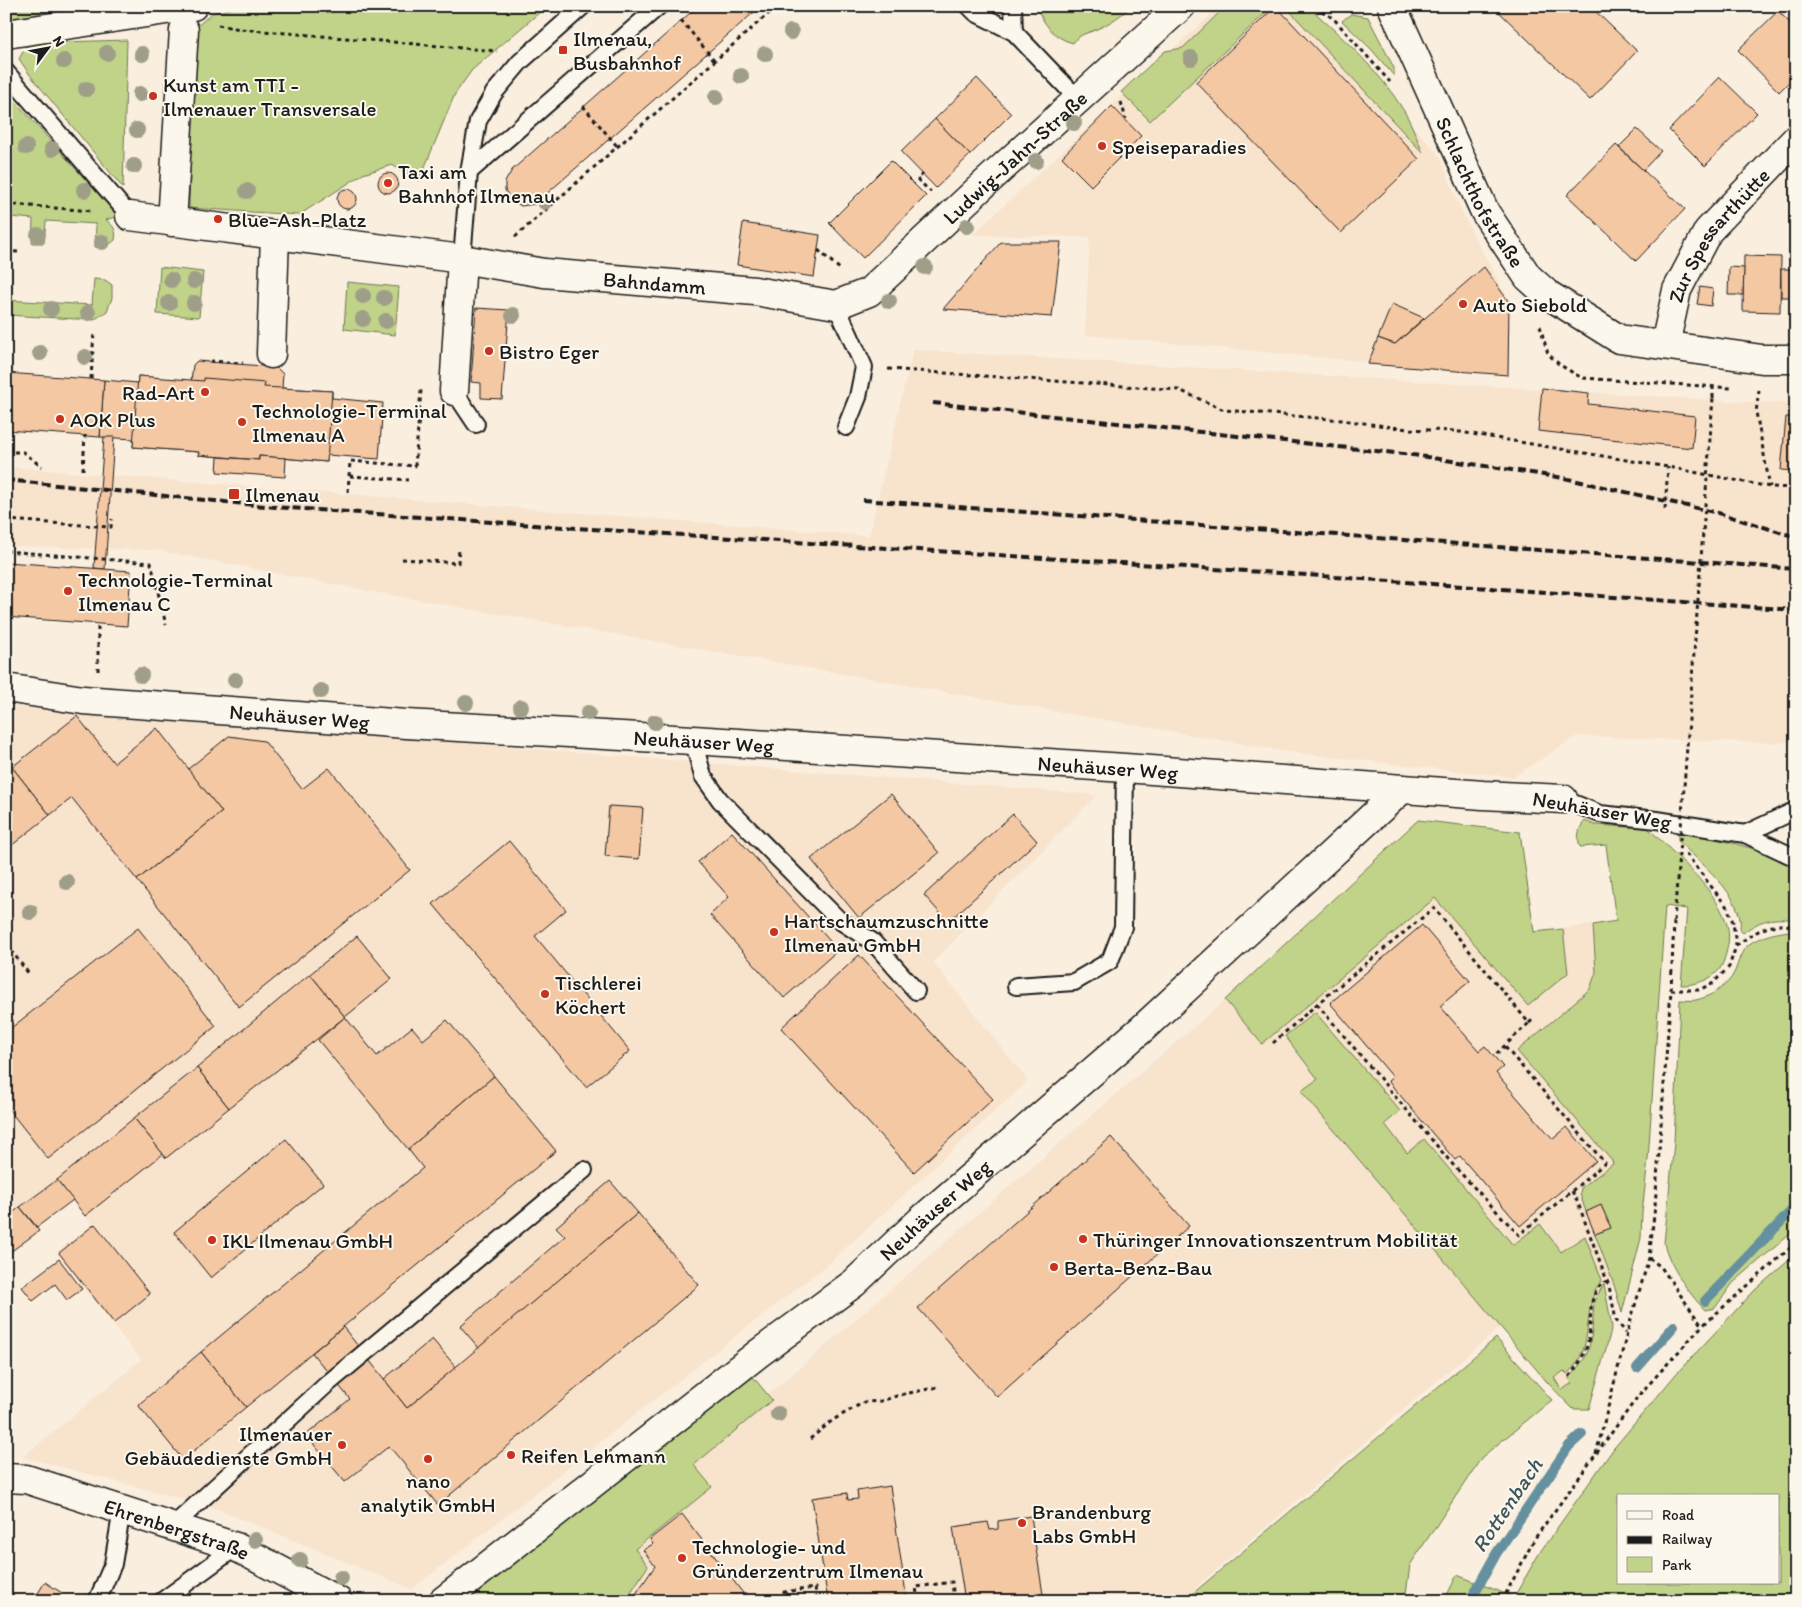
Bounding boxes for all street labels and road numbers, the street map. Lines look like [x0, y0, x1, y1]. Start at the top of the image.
street label: Ludwig-Jahn-Straße [937, 85, 1092, 229]
street label: Schlachthofstraße [1431, 113, 1530, 272]
street label: Zur Spessarthütte [1662, 162, 1775, 305]
street label: Bahndamm [602, 266, 707, 299]
street label: Neuhäuser Weg [228, 698, 371, 734]
street label: Neuhäuser Weg [633, 724, 775, 758]
street label: Neuhäuser Weg [1037, 750, 1179, 784]
street label: Neuhäuser Weg [1531, 785, 1674, 835]
street label: Neuhäuser Weg [874, 1153, 996, 1265]
street label: Ehrenbergstraße [101, 1493, 254, 1565]

